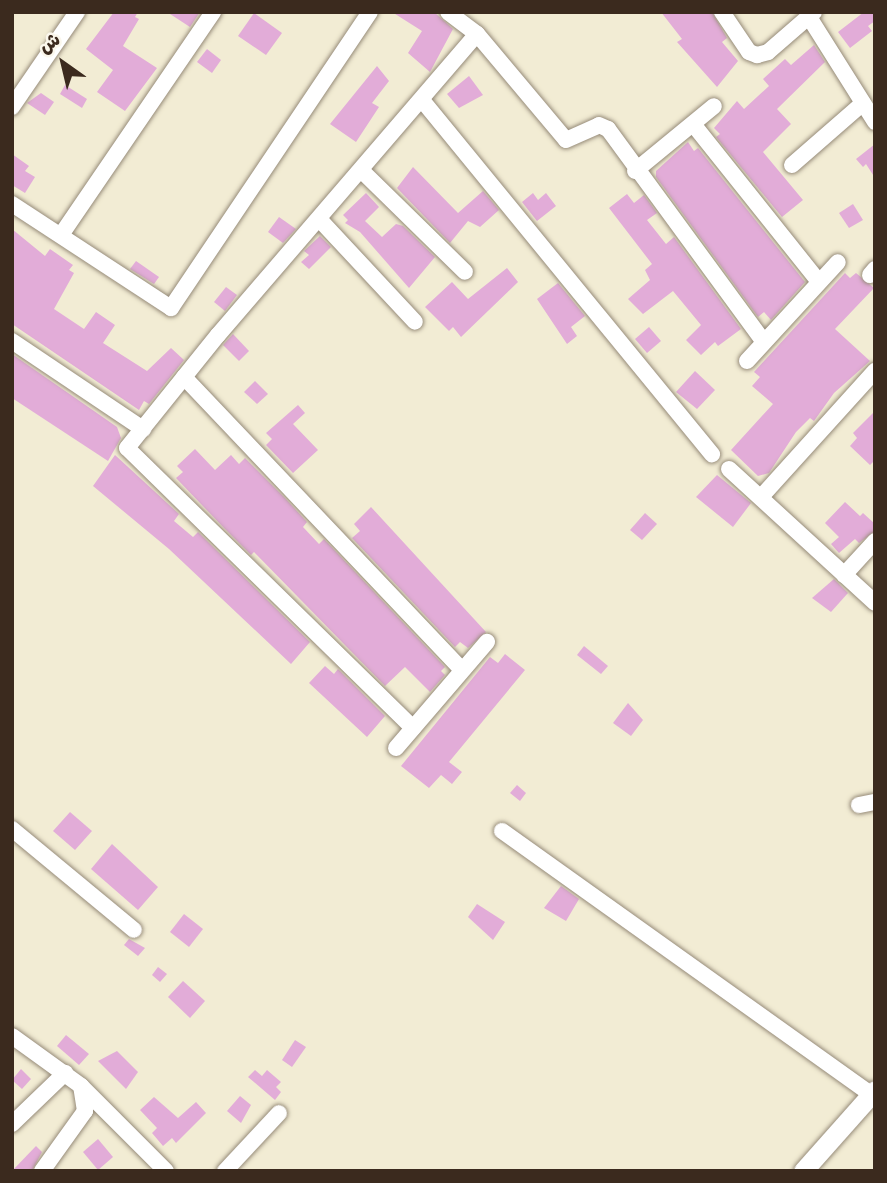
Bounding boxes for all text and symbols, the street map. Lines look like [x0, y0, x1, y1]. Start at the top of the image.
north arrow [28, 28, 98, 98]
text: ش [35, 28, 67, 62]

